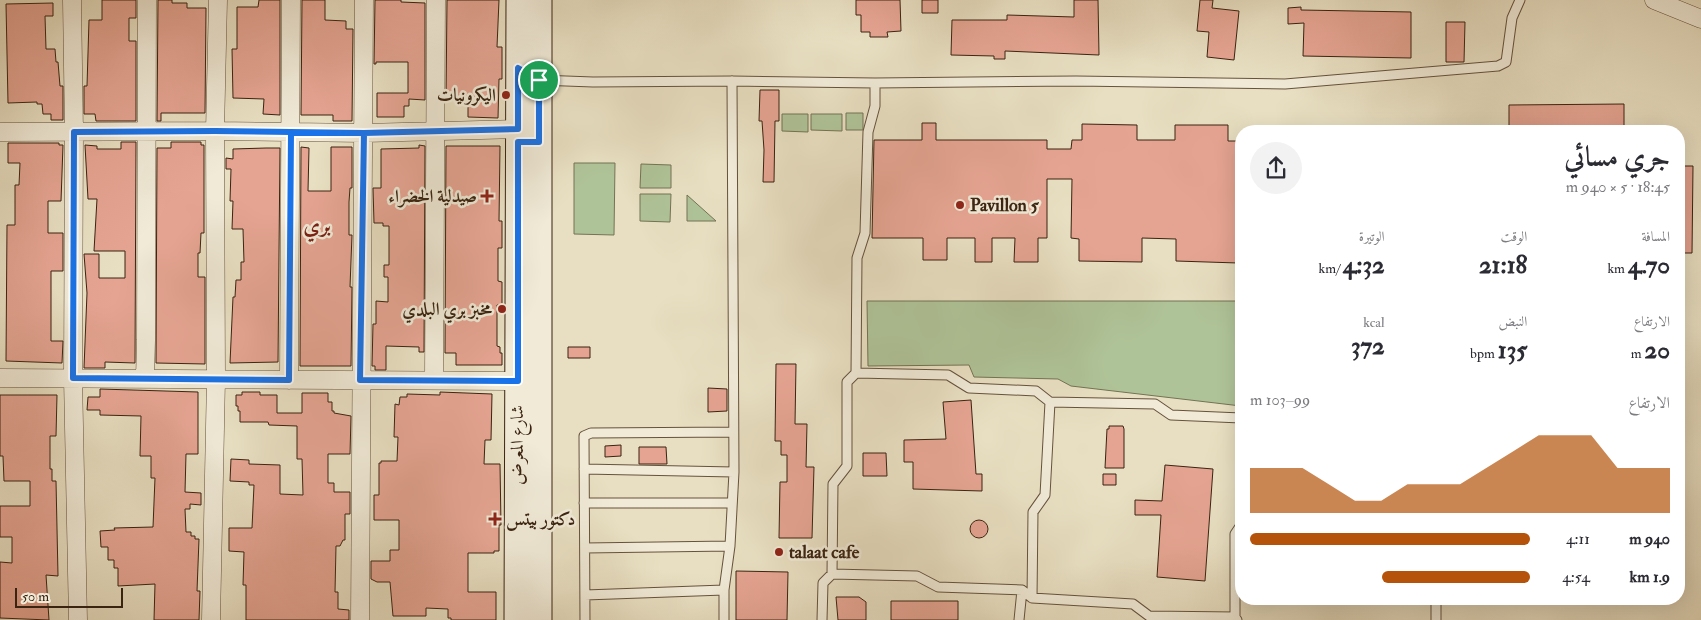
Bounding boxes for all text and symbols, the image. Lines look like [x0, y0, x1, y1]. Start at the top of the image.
pin [518, 59, 560, 101]
icon: arrive [525, 66, 553, 94]
place label: اليكرونيات [437, 84, 496, 107]
marker: اليكرونيات [500, 89, 512, 101]
text: جري مسائي [1564, 140, 1670, 175]
button: share [1250, 142, 1302, 194]
text: 18:45 · 5 × 940 m [1566, 177, 1670, 197]
place label: صيدلية الخضراء [388, 185, 477, 208]
marker: صيدلية الخضراء [481, 190, 493, 202]
place label: Pavillon 5 [970, 194, 1040, 217]
marker: Pavillon 5 [954, 199, 966, 211]
district label: بري [303, 211, 331, 243]
text: الوتيرة [1359, 228, 1385, 245]
text: الوقت [1501, 228, 1527, 245]
text: المسافة [1641, 228, 1670, 245]
text: 4:32 [1343, 250, 1385, 281]
text: 21:18 [1479, 250, 1527, 281]
text: 4.70 [1628, 250, 1670, 281]
text: /km [1319, 260, 1343, 277]
text: km [1607, 260, 1628, 277]
place label: مخبز بري البلدي [402, 298, 493, 324]
marker: مخبز بري البلدي [496, 303, 508, 315]
text: النبض [1498, 313, 1527, 330]
text: الارتفاع [1634, 313, 1670, 330]
text: kcal [1363, 314, 1385, 331]
text: 372 [1351, 331, 1385, 362]
text: 135 [1498, 335, 1527, 366]
text: 20 [1645, 335, 1670, 366]
text: bpm [1470, 345, 1498, 362]
text: m [1631, 345, 1645, 362]
text: 99–103 m [1250, 390, 1310, 410]
text: الارتفاع [1628, 393, 1670, 413]
street label: شارع المعرض [506, 405, 532, 485]
place label: دكتور بيتس [506, 508, 575, 531]
marker: دكتور بيتس [488, 512, 502, 526]
text: 4:11 [1566, 529, 1590, 549]
text: 940 m [1629, 529, 1670, 549]
place label: talaat cafe [789, 541, 860, 564]
marker: talaat cafe [773, 546, 785, 558]
text: 4:54 [1562, 567, 1590, 587]
text: 1.9 km [1630, 567, 1670, 587]
scale bar [15, 585, 122, 608]
text: 50 m [22, 588, 49, 605]

